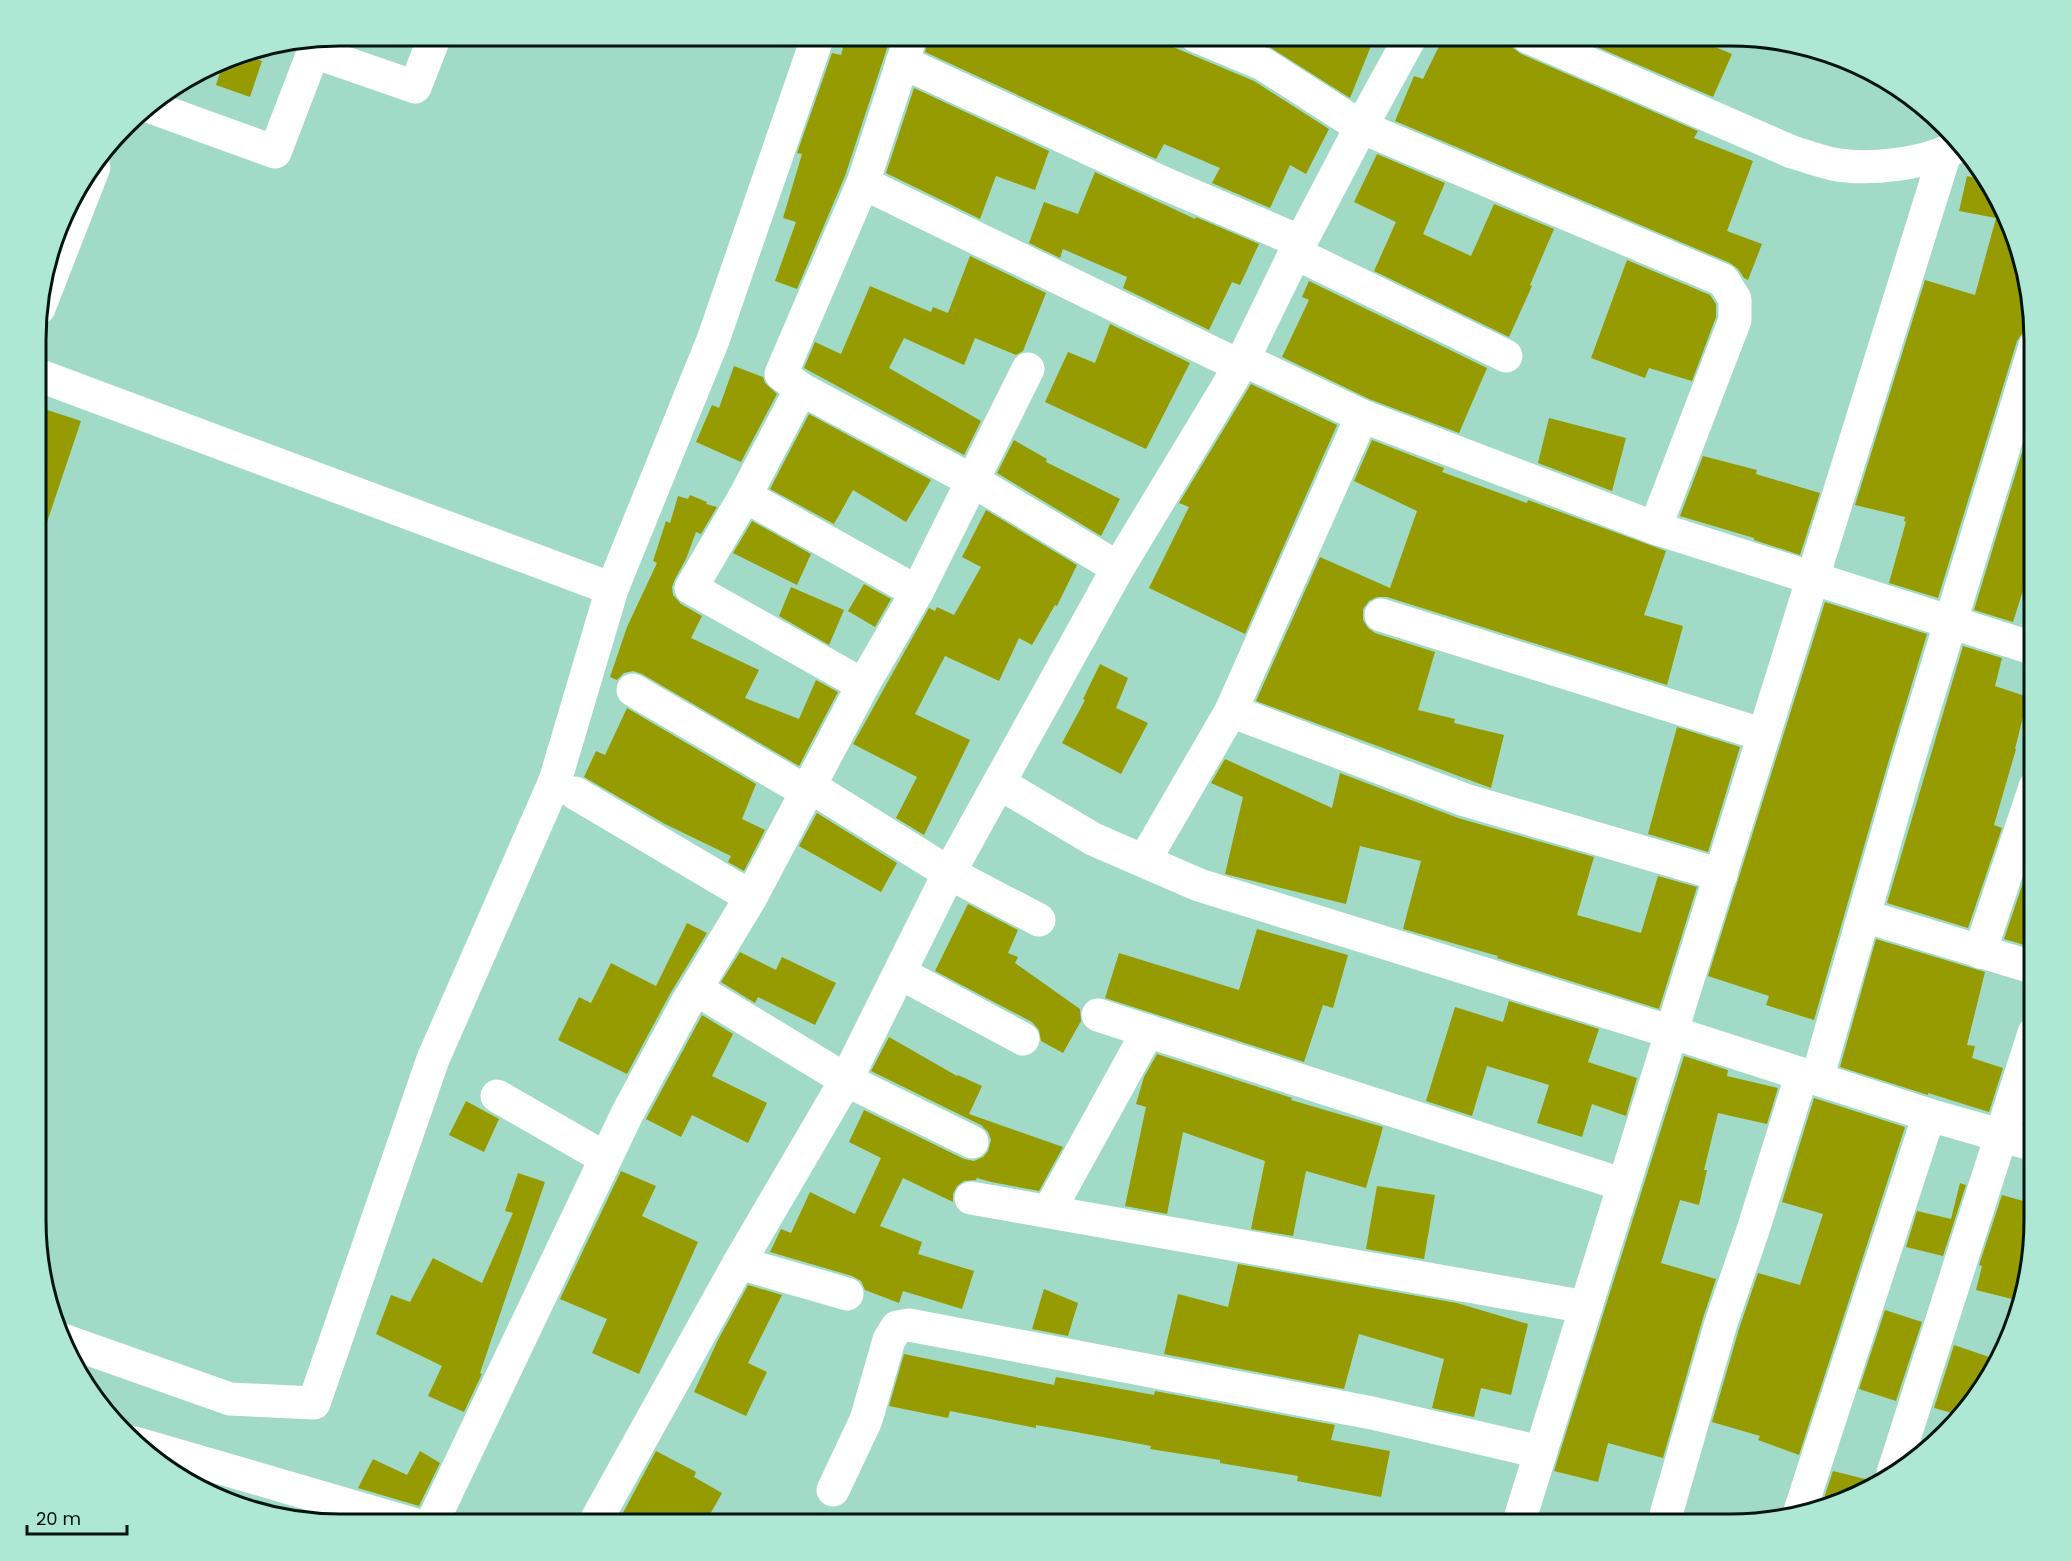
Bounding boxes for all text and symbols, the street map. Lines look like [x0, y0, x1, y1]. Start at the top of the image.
scale bar [27, 1498, 128, 1536]
text: 20 m [36, 1506, 81, 1531]

